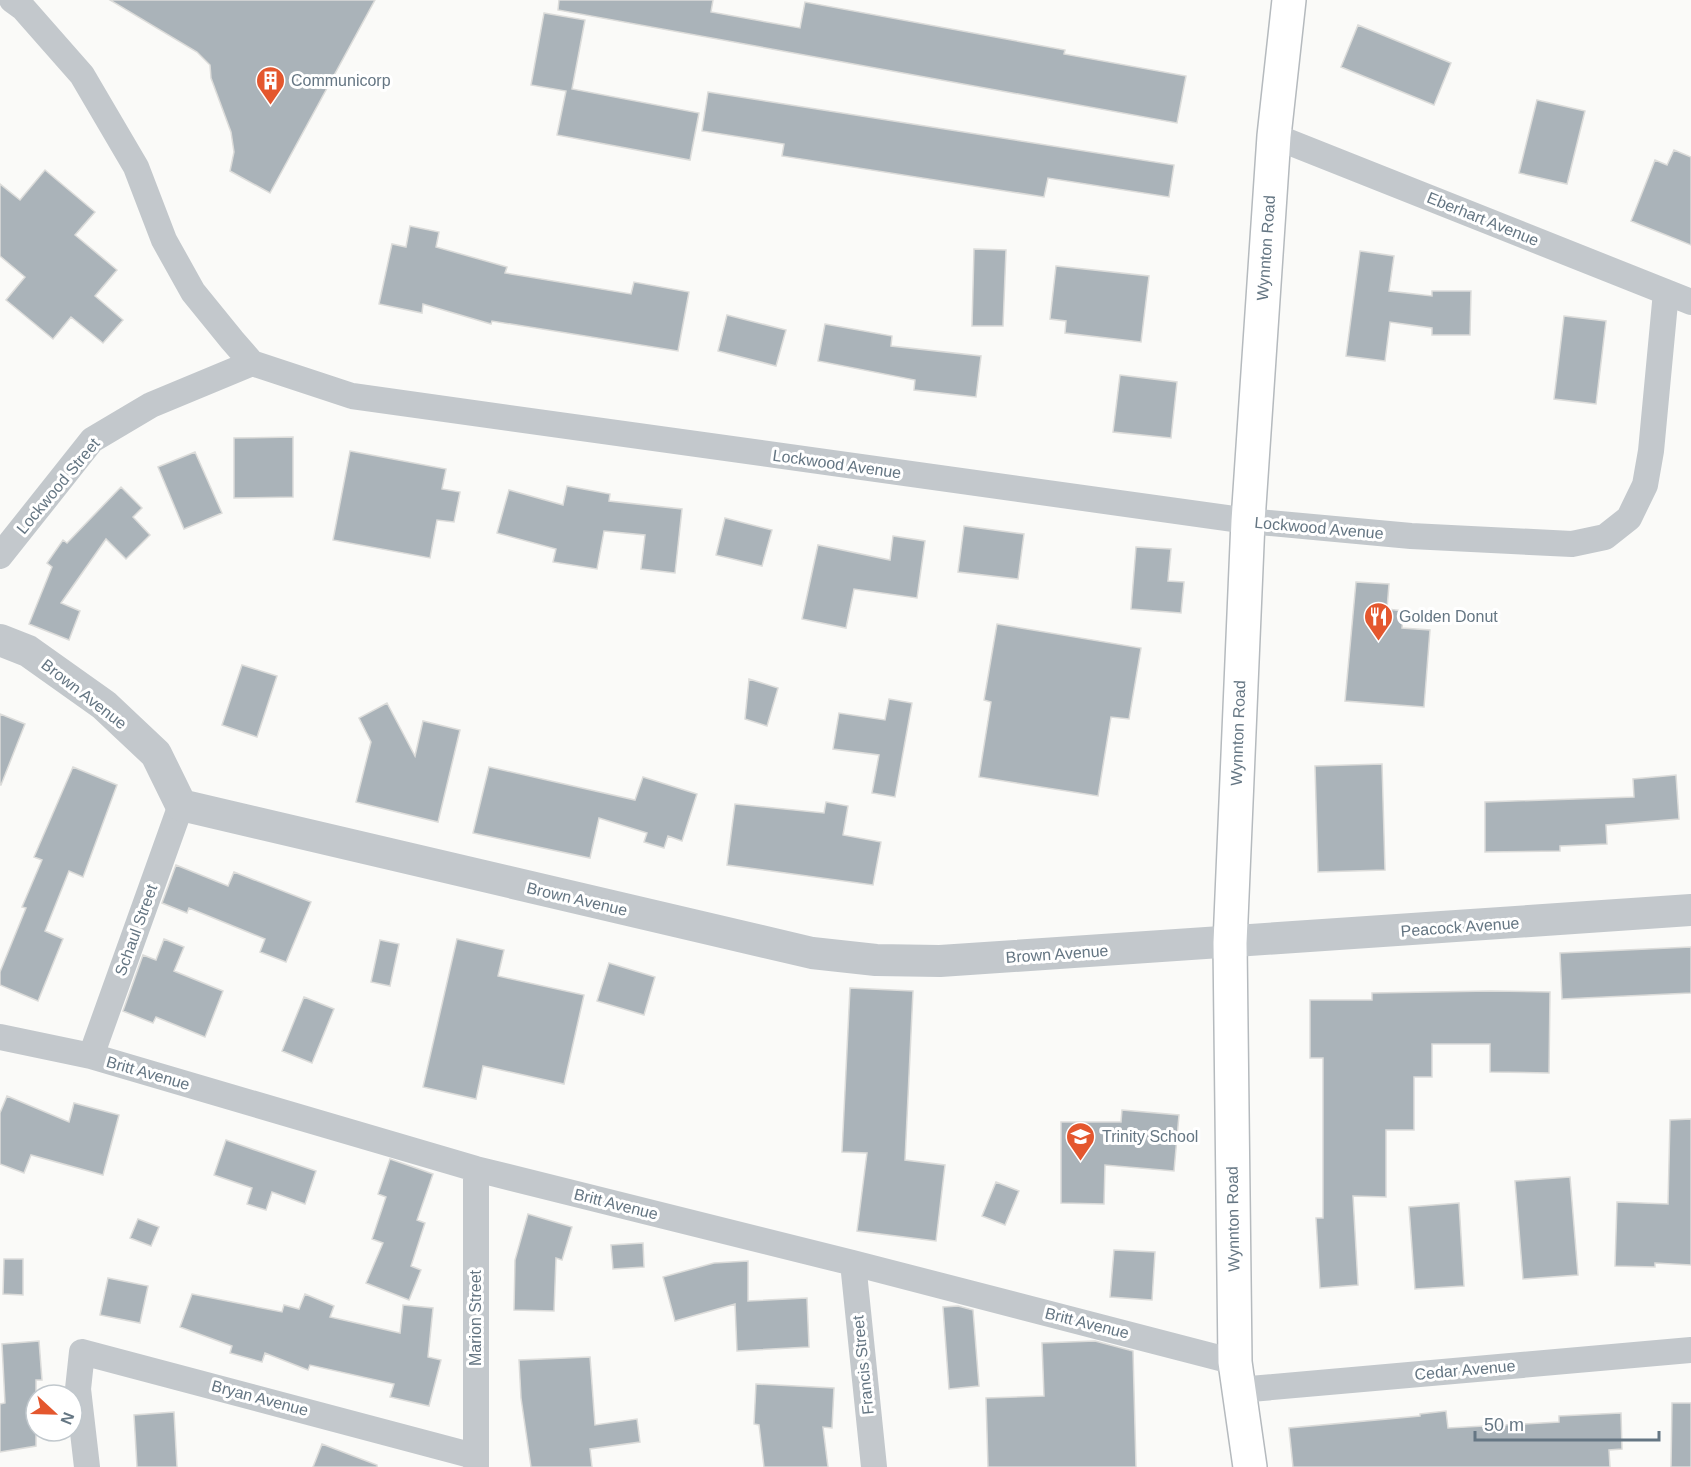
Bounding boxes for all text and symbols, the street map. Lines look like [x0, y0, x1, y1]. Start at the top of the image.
building icon: Communicorp [254, 64, 286, 106]
place label: Communicorp [291, 72, 391, 89]
street label: Eberhart Avenue [1425, 189, 1541, 249]
street label: Wynnton Road [1254, 195, 1278, 301]
street label: Lockwood Street [13, 434, 103, 537]
street label: Lockwood Avenue [772, 447, 902, 481]
street label: Lockwood Avenue [1254, 514, 1384, 542]
restaurant icon: Golden Donut [1362, 600, 1394, 642]
place label: Golden Donut [1399, 608, 1498, 625]
street label: Brown Avenue [38, 656, 130, 732]
street label: Wynnton Road [1228, 680, 1248, 786]
street label: Brown Avenue [525, 879, 629, 919]
street label: Schaul Street [112, 881, 161, 978]
street label: Peacock Avenue [1400, 914, 1520, 940]
street label: Brown Avenue [1005, 942, 1109, 966]
street label: Britt Avenue [104, 1053, 192, 1093]
school or university icon: Trinity School [1065, 1120, 1097, 1162]
place label: Trinity School [1102, 1128, 1198, 1145]
street label: Wynnton Road [1224, 1166, 1242, 1272]
street label: Britt Avenue [572, 1185, 660, 1223]
street label: Marion Street [467, 1269, 484, 1366]
street label: Britt Avenue [1043, 1304, 1131, 1342]
street label: Francis Street [849, 1314, 877, 1415]
street label: Cedar Avenue [1414, 1357, 1516, 1383]
street label: Bryan Avenue [210, 1377, 310, 1419]
north arrow [24, 1383, 84, 1443]
scale bar [1475, 1404, 1660, 1442]
text: N [57, 1410, 77, 1427]
text: 50 m [1484, 1415, 1524, 1435]

